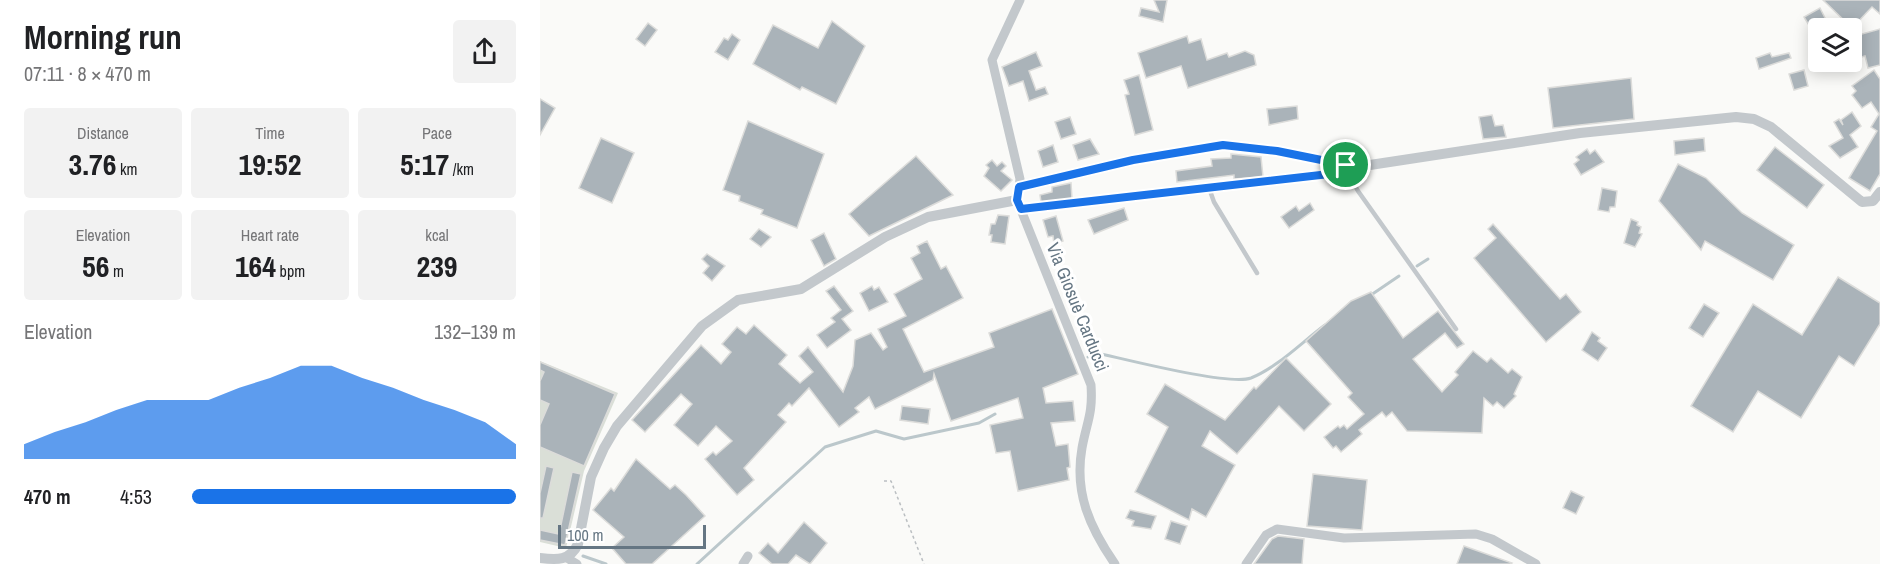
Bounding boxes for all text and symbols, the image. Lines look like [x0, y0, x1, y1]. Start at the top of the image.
text: Morning run [24, 15, 182, 59]
map controls [1808, 18, 1862, 72]
button: layers [1808, 18, 1862, 72]
button: share [453, 20, 516, 83]
text: 07:11 · 8 × 470 m [24, 60, 151, 87]
text: Distance [77, 122, 129, 144]
text: Time [255, 122, 285, 144]
text: Pace [422, 122, 452, 144]
pin [1320, 139, 1371, 190]
text: 3.76 [68, 144, 116, 184]
text: 19:52 [239, 144, 301, 184]
text: 5:17 [400, 144, 449, 184]
icon: arrive [1329, 148, 1362, 181]
text: km [116, 158, 138, 180]
text: /km [449, 158, 474, 180]
text: Elevation [76, 224, 130, 246]
text: Heart rate [241, 224, 299, 246]
text: kcal [425, 224, 449, 246]
street label: Via Giosuè Carducci [1041, 239, 1115, 375]
text: 56 [82, 246, 109, 286]
text: 164 [235, 246, 276, 286]
text: 239 [416, 246, 458, 286]
text: m [109, 260, 124, 282]
text: bpm [276, 260, 305, 282]
text: Elevation [24, 318, 92, 345]
text: 132–139 m [434, 318, 516, 345]
text: 470 m [24, 483, 71, 510]
text: 4:53 [120, 483, 152, 510]
scale bar [558, 522, 706, 550]
text: 100 m [567, 524, 603, 546]

